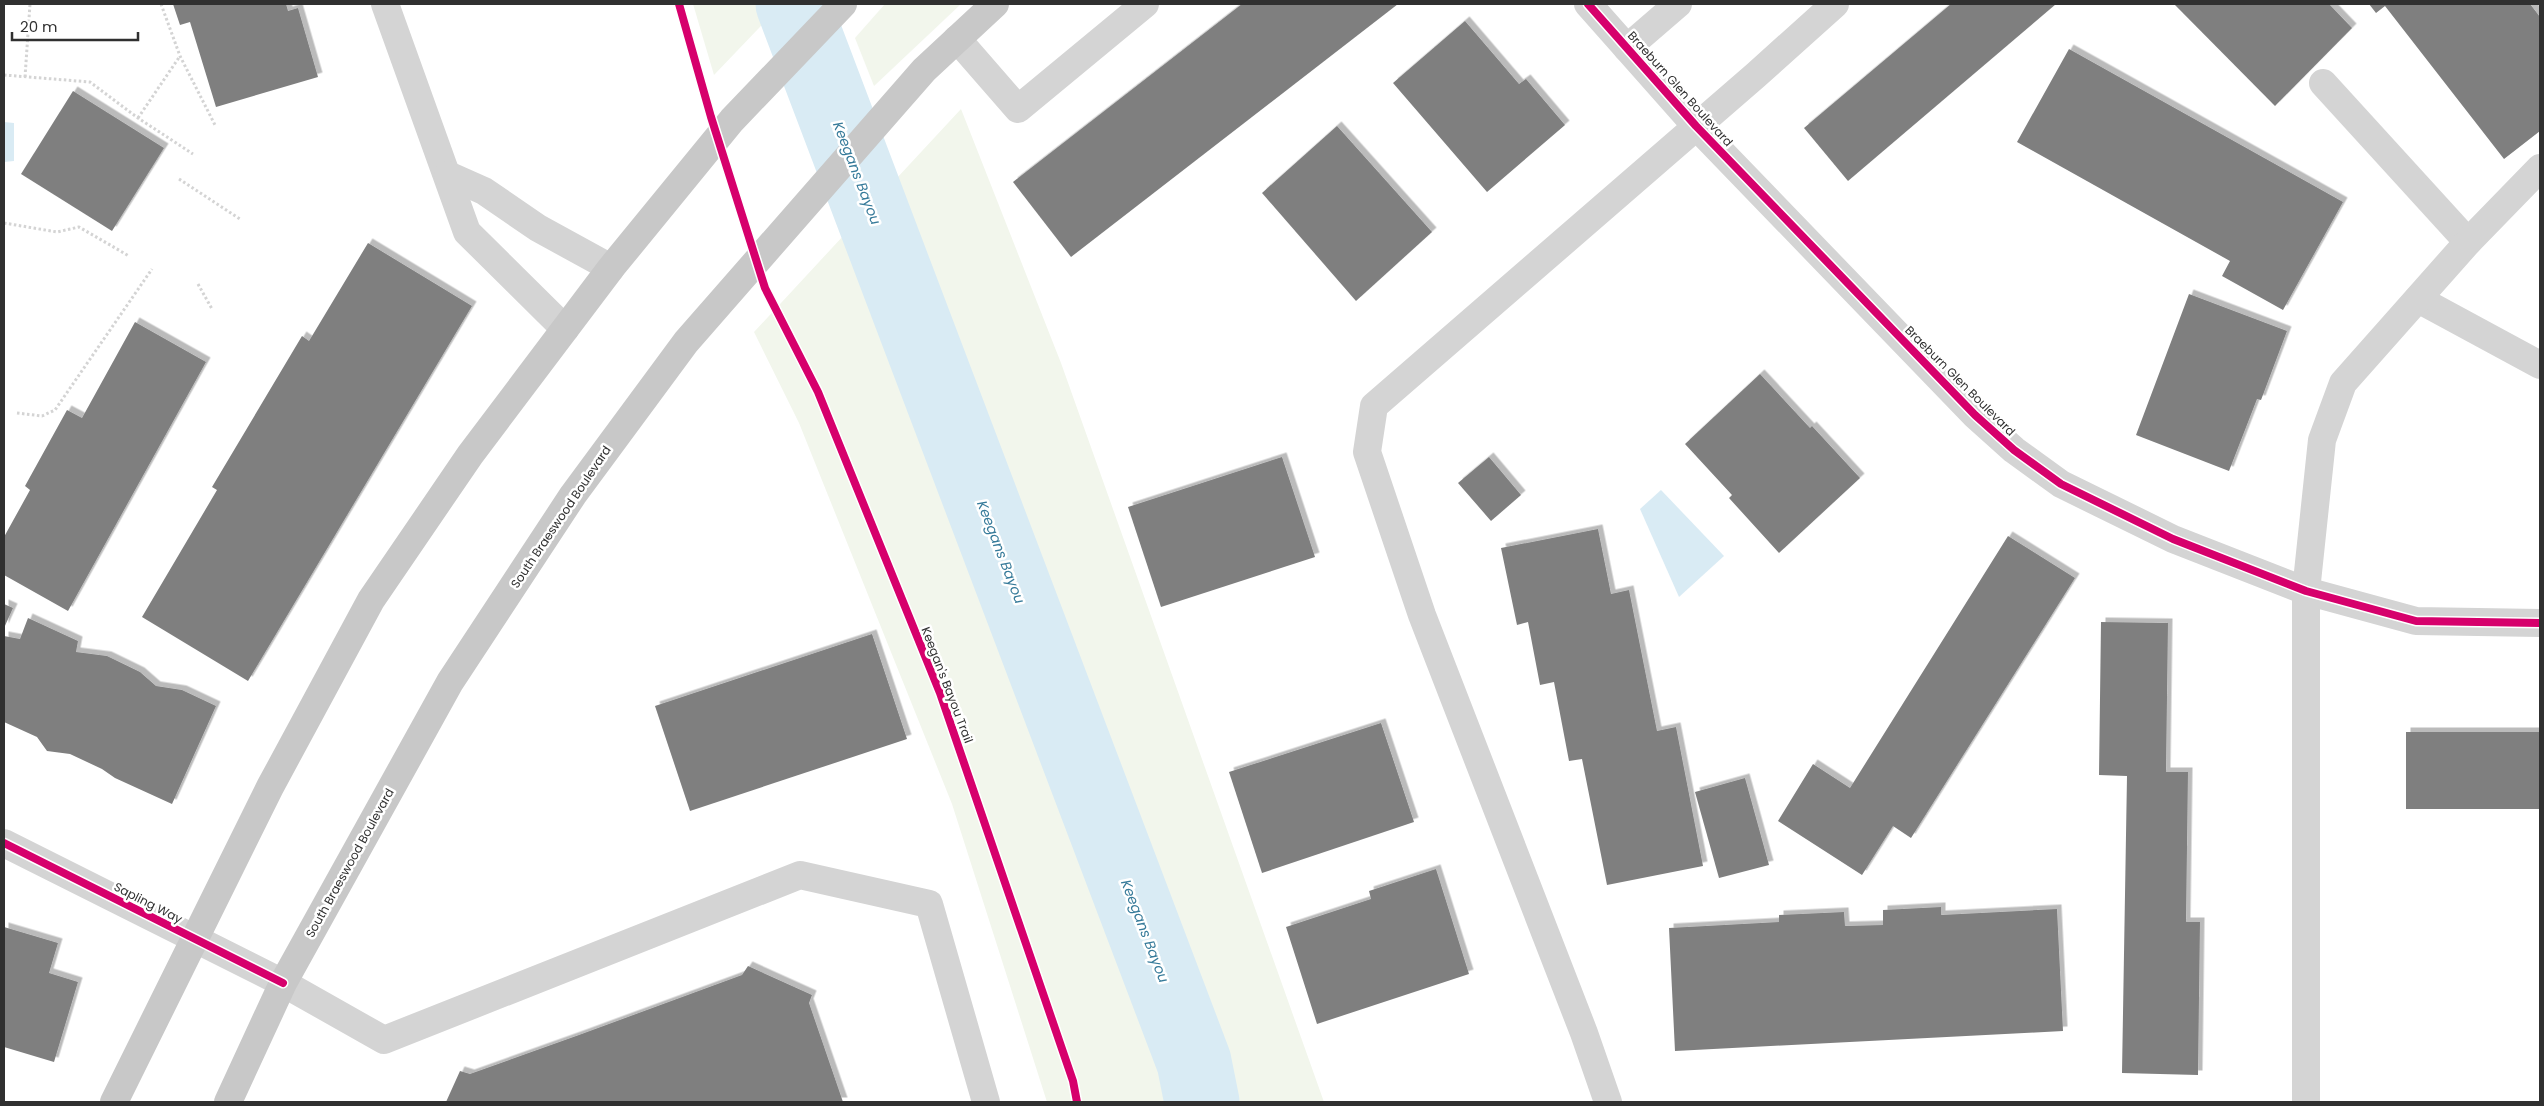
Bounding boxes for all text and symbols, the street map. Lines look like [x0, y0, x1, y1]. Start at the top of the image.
scale bar [12, 10, 139, 42]
text: 20 m [20, 16, 58, 37]
street label: Braeburn Glen Boulevard [1624, 27, 1737, 150]
water label: Keegans Bayou [828, 119, 886, 227]
street label: Braeburn Glen Boulevard [1901, 322, 2019, 440]
street label: South Braeswood Boulevard [506, 442, 615, 591]
water label: Keegans Bayou [972, 498, 1030, 606]
street label: Keegan's Bayou Trail [917, 624, 977, 745]
street label: South Braeswood Boulevard [301, 785, 398, 941]
water label: Keegans Bayou [1116, 877, 1174, 985]
street label: Sapling Way [111, 878, 186, 927]

